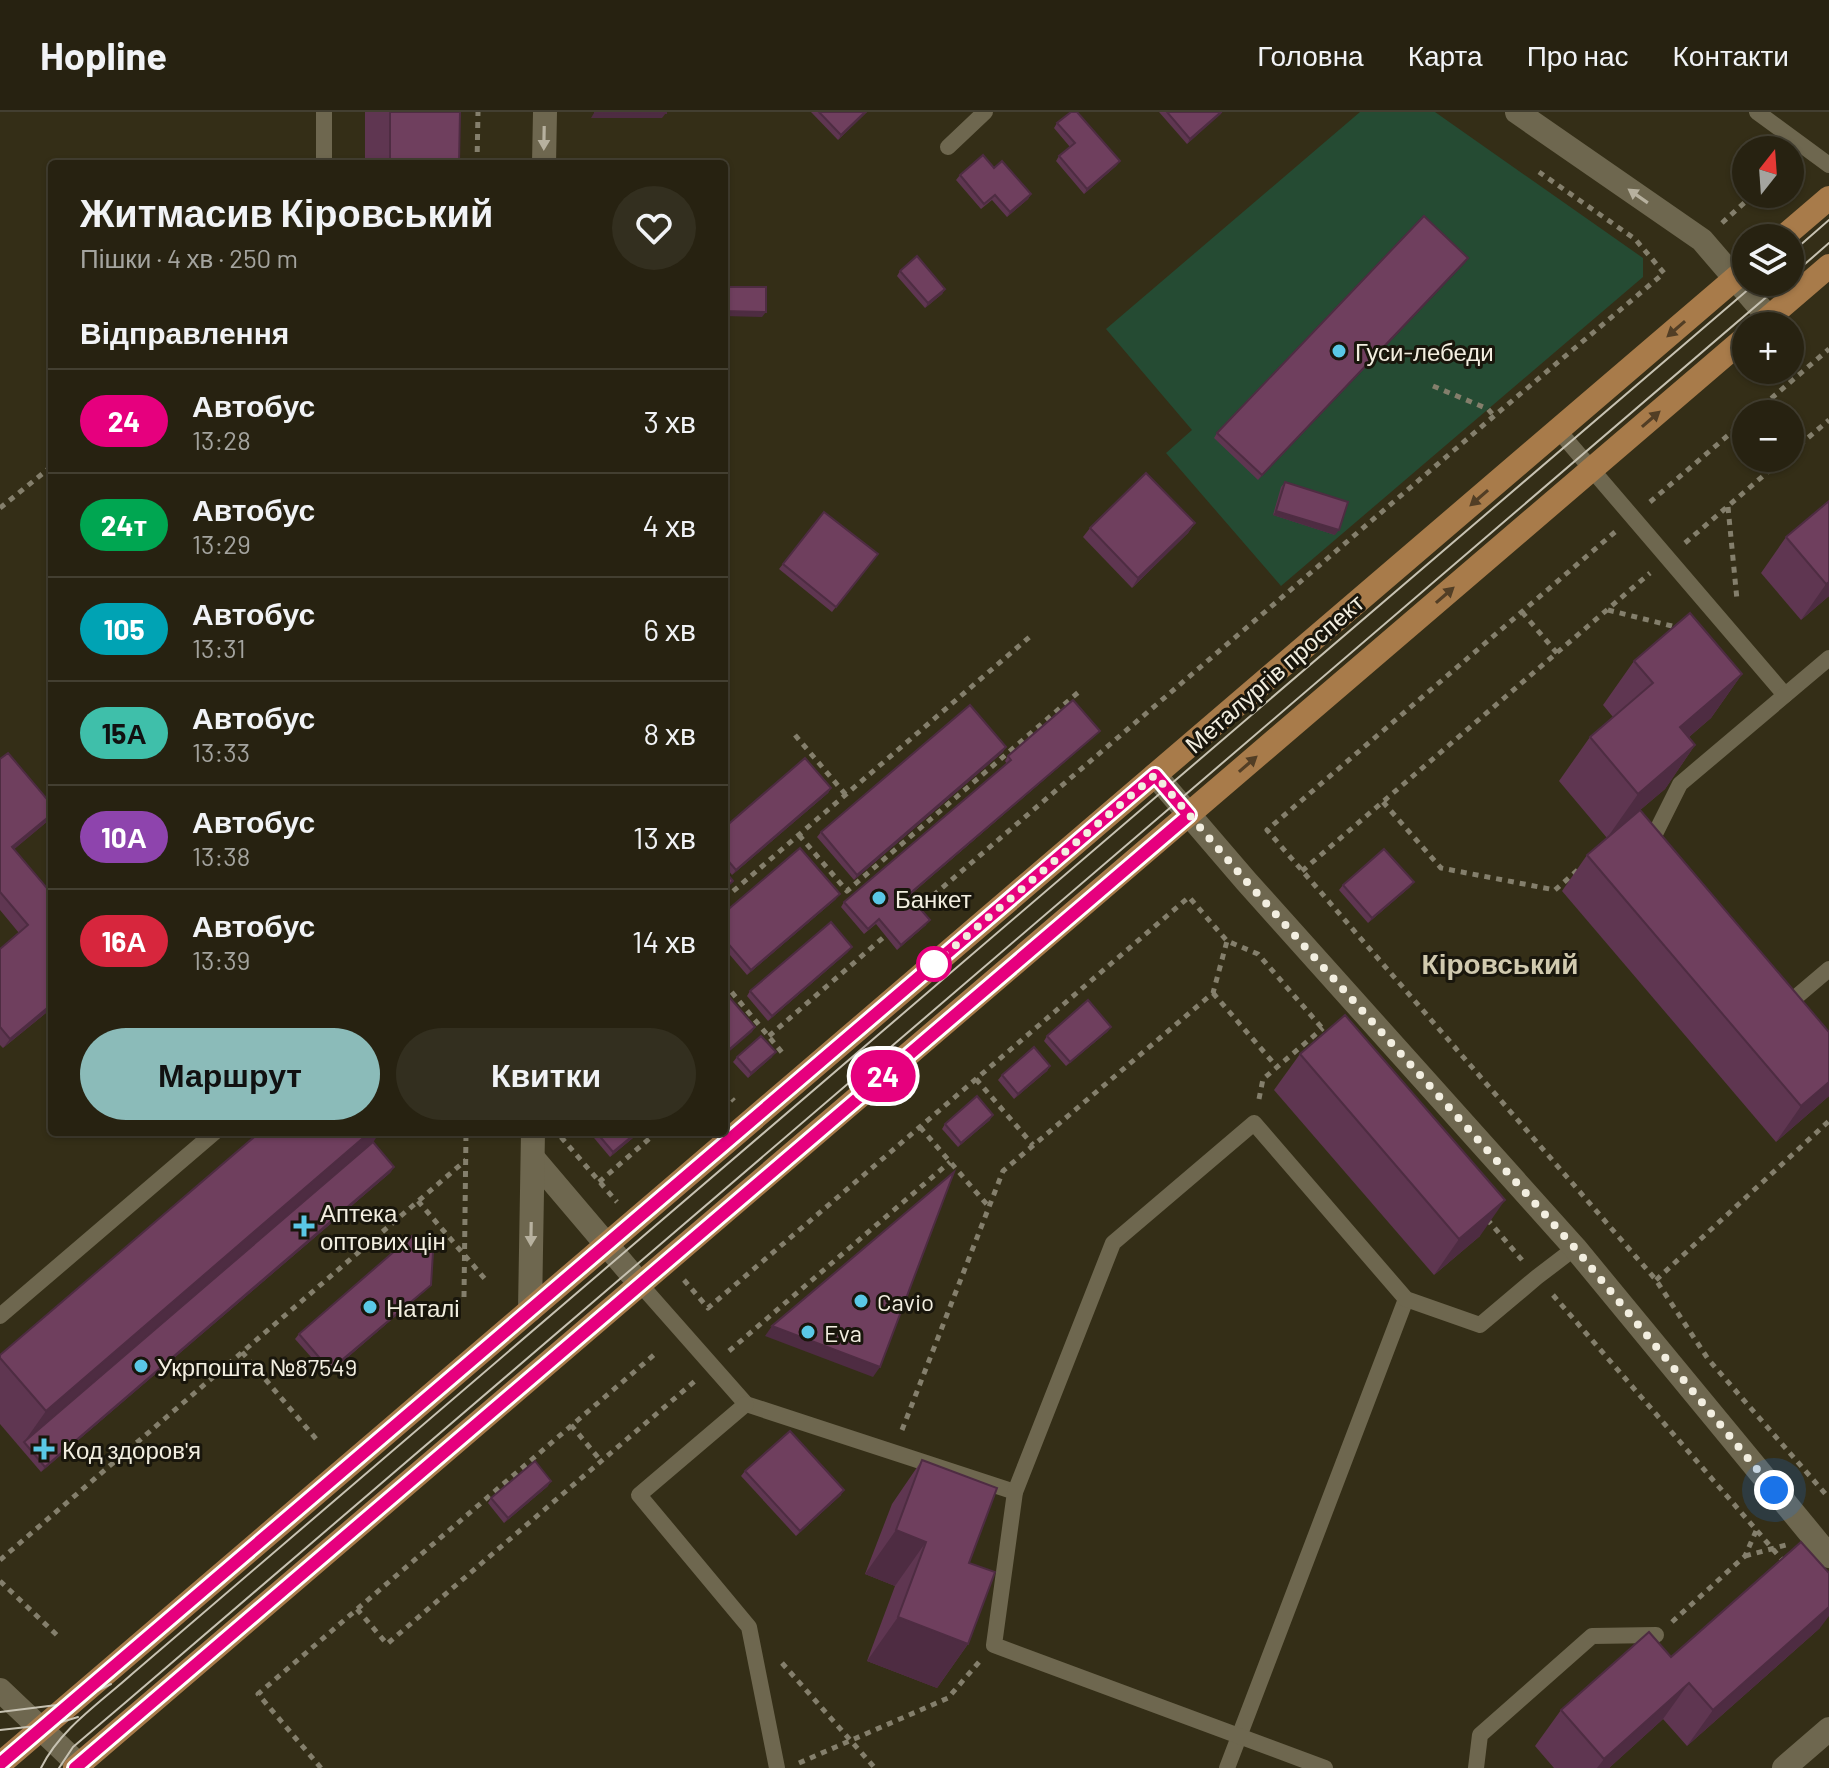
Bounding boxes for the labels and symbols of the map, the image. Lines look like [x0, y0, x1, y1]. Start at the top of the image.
one-way arrow [538, 126, 550, 151]
north arrow [1732, 136, 1804, 208]
one-way arrow [1628, 189, 1649, 204]
one-way arrow [1666, 320, 1686, 337]
place label: Гуси-лебеди [1355, 337, 1494, 366]
marker: Гуси-лебеди [1330, 342, 1348, 360]
one-way arrow [1640, 411, 1660, 428]
one-way arrow [1469, 489, 1489, 506]
street label: Металургів проспект [1179, 587, 1369, 759]
one-way arrow [1435, 587, 1455, 604]
one-way arrow [1237, 756, 1257, 773]
place label: Банкет [895, 884, 972, 913]
marker: Банкет [870, 889, 888, 907]
district label: Кіровський [1422, 946, 1578, 980]
unlabelled marker [917, 947, 951, 981]
line badge: 24 [847, 1050, 919, 1102]
place label: Аптека оптових цін [320, 1198, 446, 1255]
marker: Аптека оптових цін [295, 1217, 313, 1235]
one-way arrow [525, 1222, 538, 1247]
place label: Cavio [877, 1287, 934, 1316]
marker: Cavio [852, 1292, 870, 1310]
place label: Наталі [386, 1293, 460, 1322]
marker: Наталі [361, 1298, 379, 1316]
place label: Eva [824, 1318, 862, 1347]
marker: Eva [799, 1323, 817, 1341]
place label: Укрпошта №87549 [157, 1352, 357, 1381]
marker: Укрпошта №87549 [132, 1357, 150, 1375]
place label: Код здоров'я [62, 1435, 201, 1464]
marker: Код здоров'я [33, 1438, 55, 1460]
your location [1754, 1470, 1794, 1510]

